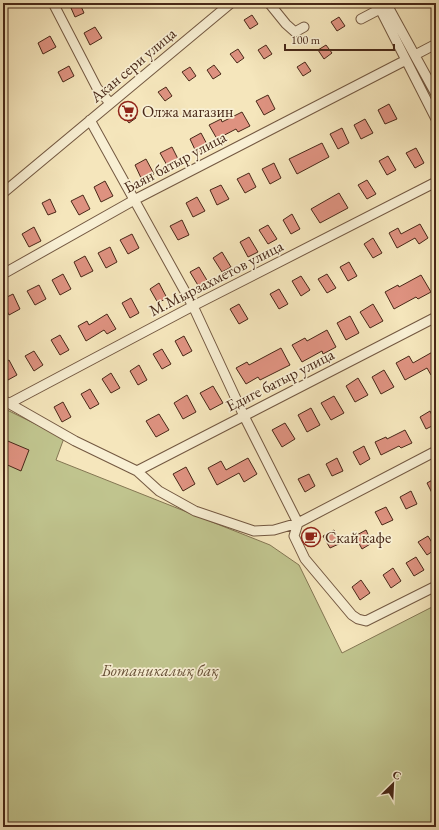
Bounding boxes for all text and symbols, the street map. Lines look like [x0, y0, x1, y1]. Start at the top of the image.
street label: Акан сери улица [85, 22, 181, 108]
scale bar [285, 26, 394, 52]
text: 100 m [291, 32, 321, 48]
supermarket icon: Олжа магазин [117, 100, 139, 122]
place label: Олжа магазин [142, 101, 233, 122]
street label: Баян батыр улица [120, 126, 230, 198]
street label: М.Мырзахметов улица [145, 235, 287, 321]
street label: Едиге батыр улица [222, 343, 338, 416]
cafe icon: Скай кафе [300, 526, 322, 548]
place label: Скай кафе [325, 527, 391, 548]
park label: Ботаникалық бақ [100, 660, 219, 681]
north arrow [373, 764, 413, 804]
text: С [391, 767, 404, 783]

